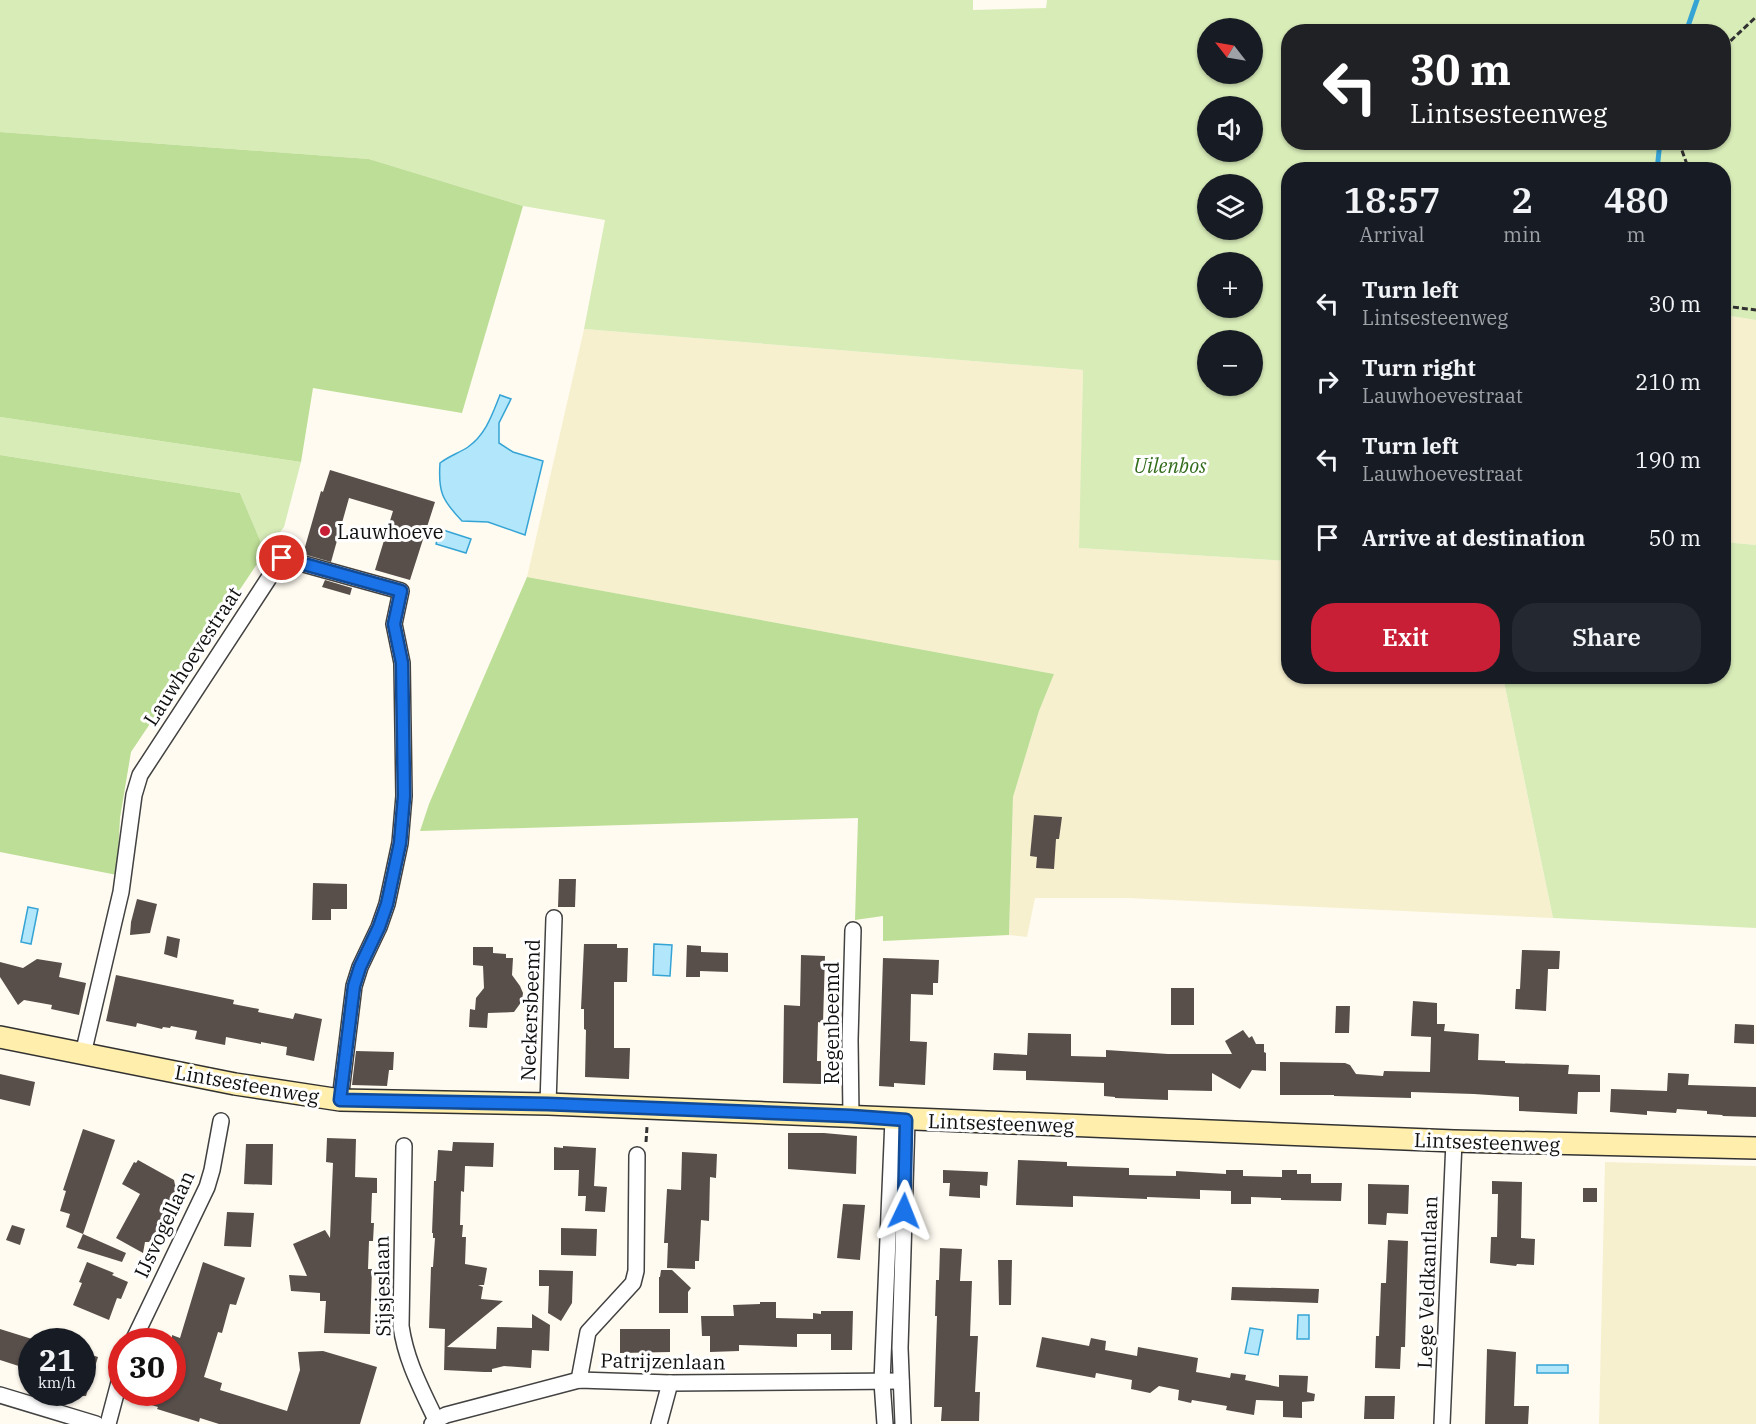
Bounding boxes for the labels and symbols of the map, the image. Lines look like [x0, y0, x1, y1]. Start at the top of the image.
north arrow [1197, 18, 1263, 84]
park label: Uilenbos [1134, 452, 1207, 479]
place label: Lauwhoeve [337, 518, 444, 545]
marker: Lauwhoeve [318, 524, 332, 538]
pin [256, 532, 307, 583]
street label: Lauwhoevestraat [137, 581, 247, 731]
street label: Neckersbeemd [514, 939, 546, 1081]
street label: Regenbeemd [818, 962, 845, 1084]
street label: Lintsesteenweg [173, 1058, 321, 1110]
street label: Lintsesteenweg [927, 1107, 1075, 1139]
street label: Lintsesteenweg [1413, 1126, 1561, 1158]
street label: IJsvogellaan [127, 1166, 201, 1282]
position arrow [872, 1179, 936, 1243]
street label: Lege Veldkantlaan [1410, 1195, 1444, 1369]
street label: Sijsjeslaan [368, 1235, 396, 1337]
speed limit sign: 30 [108, 1328, 186, 1406]
street label: Patrijzenlaan [600, 1346, 726, 1376]

